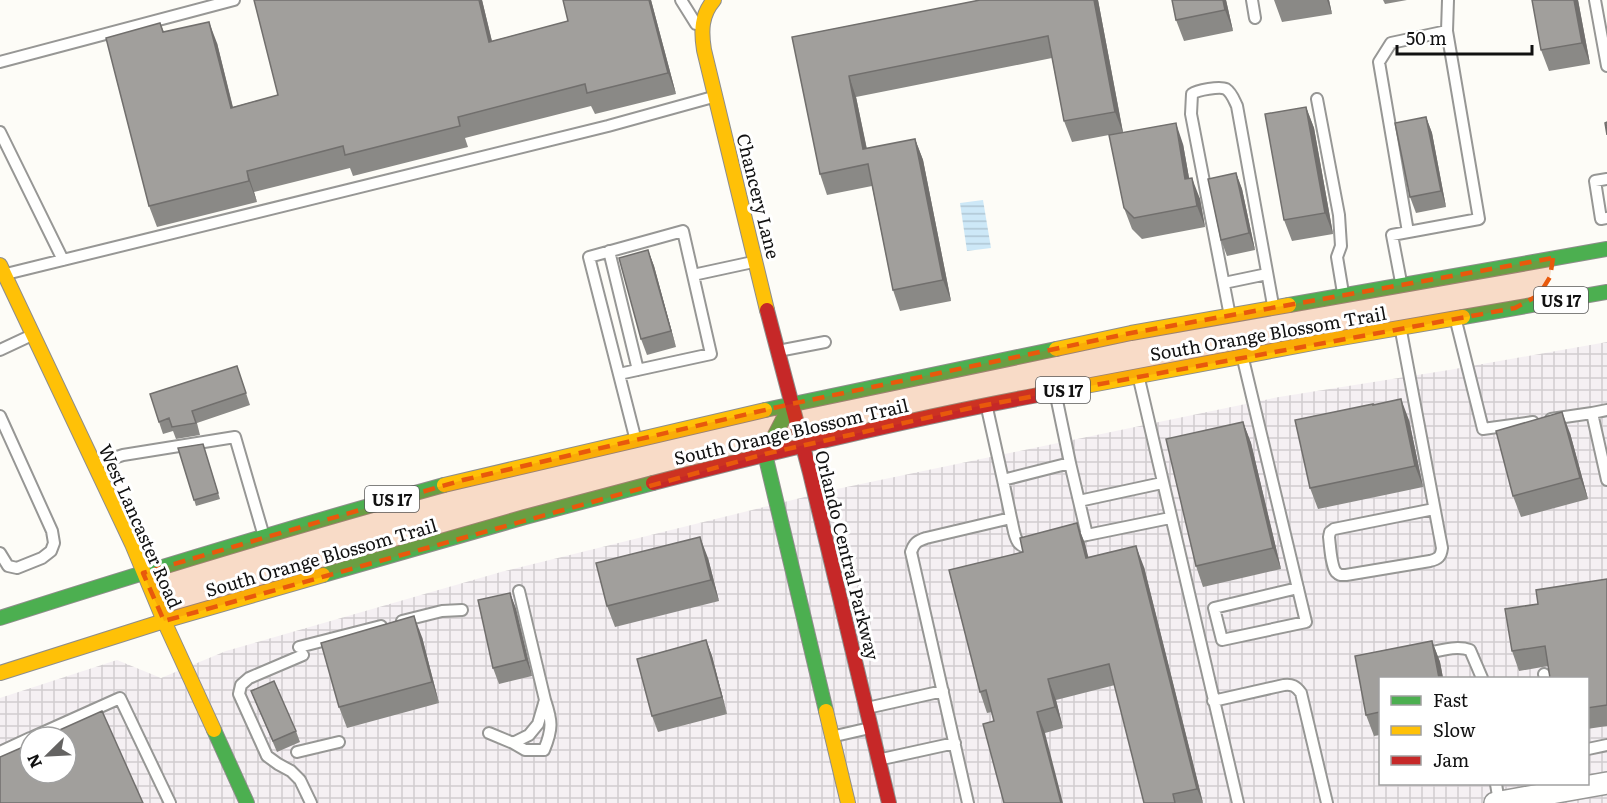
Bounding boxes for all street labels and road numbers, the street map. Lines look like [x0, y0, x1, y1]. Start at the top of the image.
street label: Chancery Lane [730, 130, 788, 262]
road number: US 17 [1534, 287, 1588, 313]
street label: South Orange Blossom Trail [1148, 299, 1388, 367]
road number: US 17 [1036, 377, 1090, 403]
street label: South Orange Blossom Trail [671, 391, 911, 471]
street label: West Lancaster Road [93, 440, 189, 612]
street label: Orlando Central Parkway [809, 447, 887, 663]
road number: US 17 [365, 486, 419, 512]
street label: South Orange Blossom Trail [202, 511, 440, 603]

